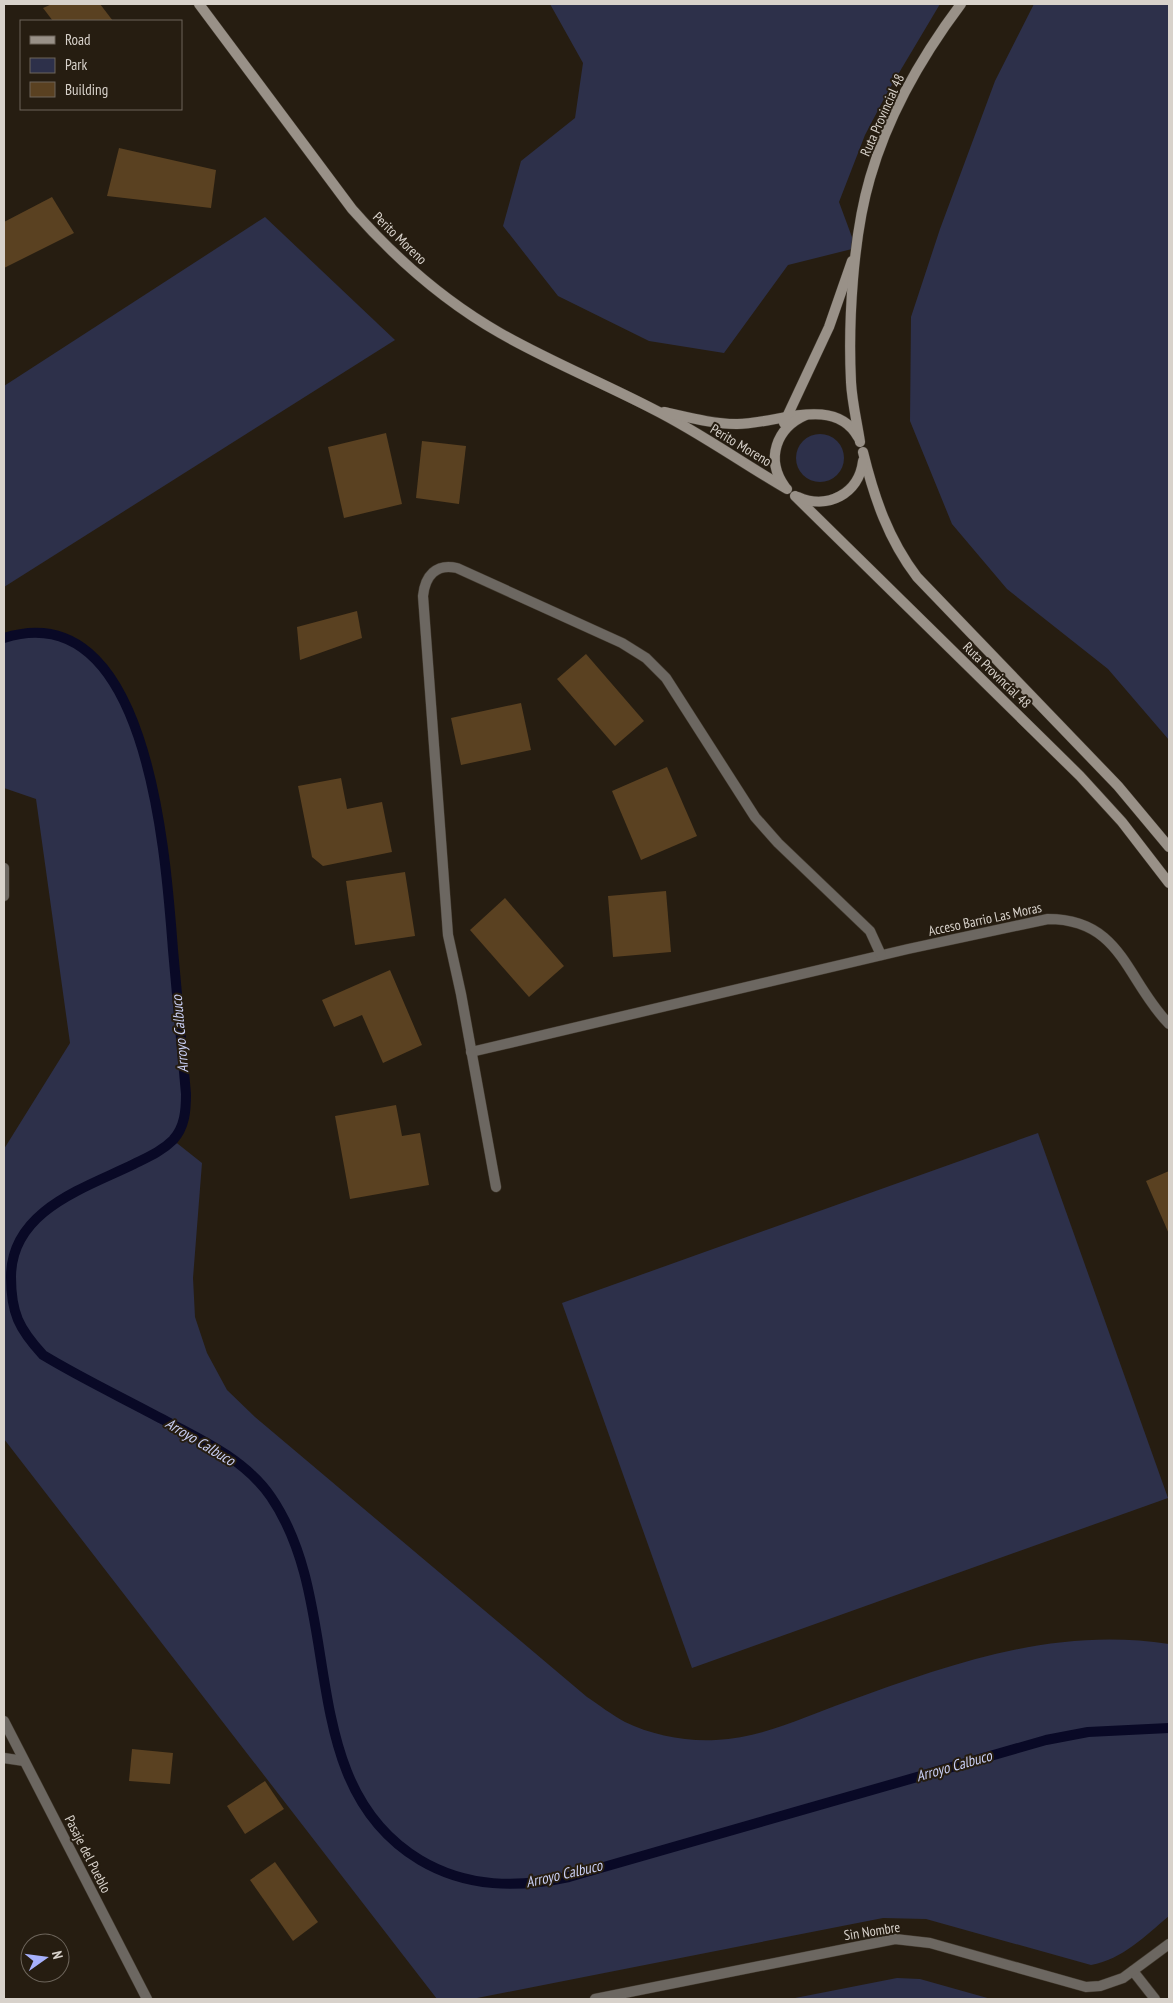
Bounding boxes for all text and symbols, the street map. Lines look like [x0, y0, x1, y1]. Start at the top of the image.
legend [20, 20, 182, 110]
text: Road [65, 30, 91, 49]
text: Park [65, 55, 87, 74]
street label: Ruta Provincial 48 [856, 71, 908, 159]
text: Building [65, 80, 108, 99]
street label: Perito Moreno [369, 208, 431, 268]
street label: Perito Moreno [707, 420, 775, 470]
street label: Ruta Provincial 48 [959, 638, 1035, 712]
street label: Acceso Barrio Las Moras [927, 898, 1044, 940]
water label: Arroyo Calbuco [167, 993, 192, 1074]
water label: Arroyo Calbuco [162, 1413, 240, 1471]
water label: Arroyo Calbuco [914, 1745, 995, 1785]
street label: Pasaje del Pueblo [61, 1812, 115, 1896]
water label: Arroyo Calbuco [524, 1855, 605, 1892]
street label: Sin Nombre [843, 1918, 902, 1944]
north arrow [20, 1933, 70, 1983]
text: N [48, 1949, 67, 1961]

